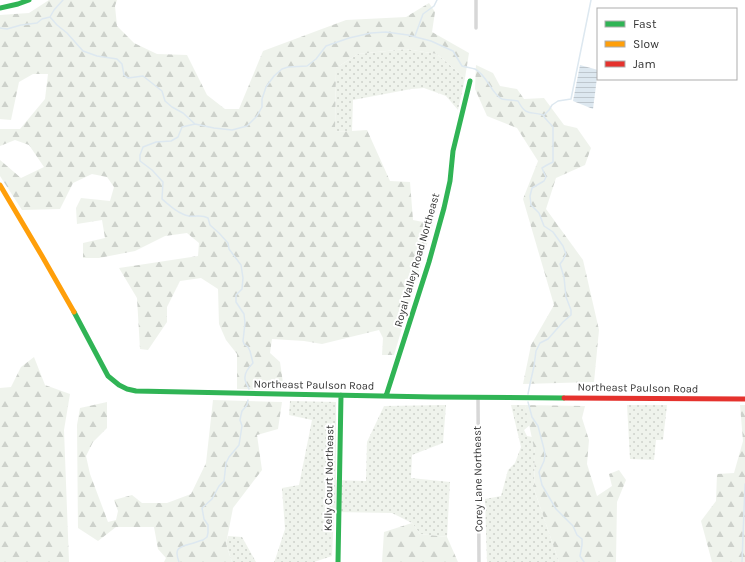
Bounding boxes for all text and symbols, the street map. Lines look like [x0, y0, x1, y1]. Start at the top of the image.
legend [597, 8, 737, 80]
text: Fast [633, 17, 657, 31]
text: Slow [633, 37, 659, 51]
text: Jam [633, 57, 656, 71]
street label: Royal Valley Road Northeast [392, 191, 442, 329]
street label: Northeast Paulson Road [254, 377, 374, 393]
street label: Northeast Paulson Road [578, 380, 698, 396]
street label: Kelly Court Northeast [322, 425, 336, 531]
street label: Corey Lane Northeast [471, 426, 485, 532]

